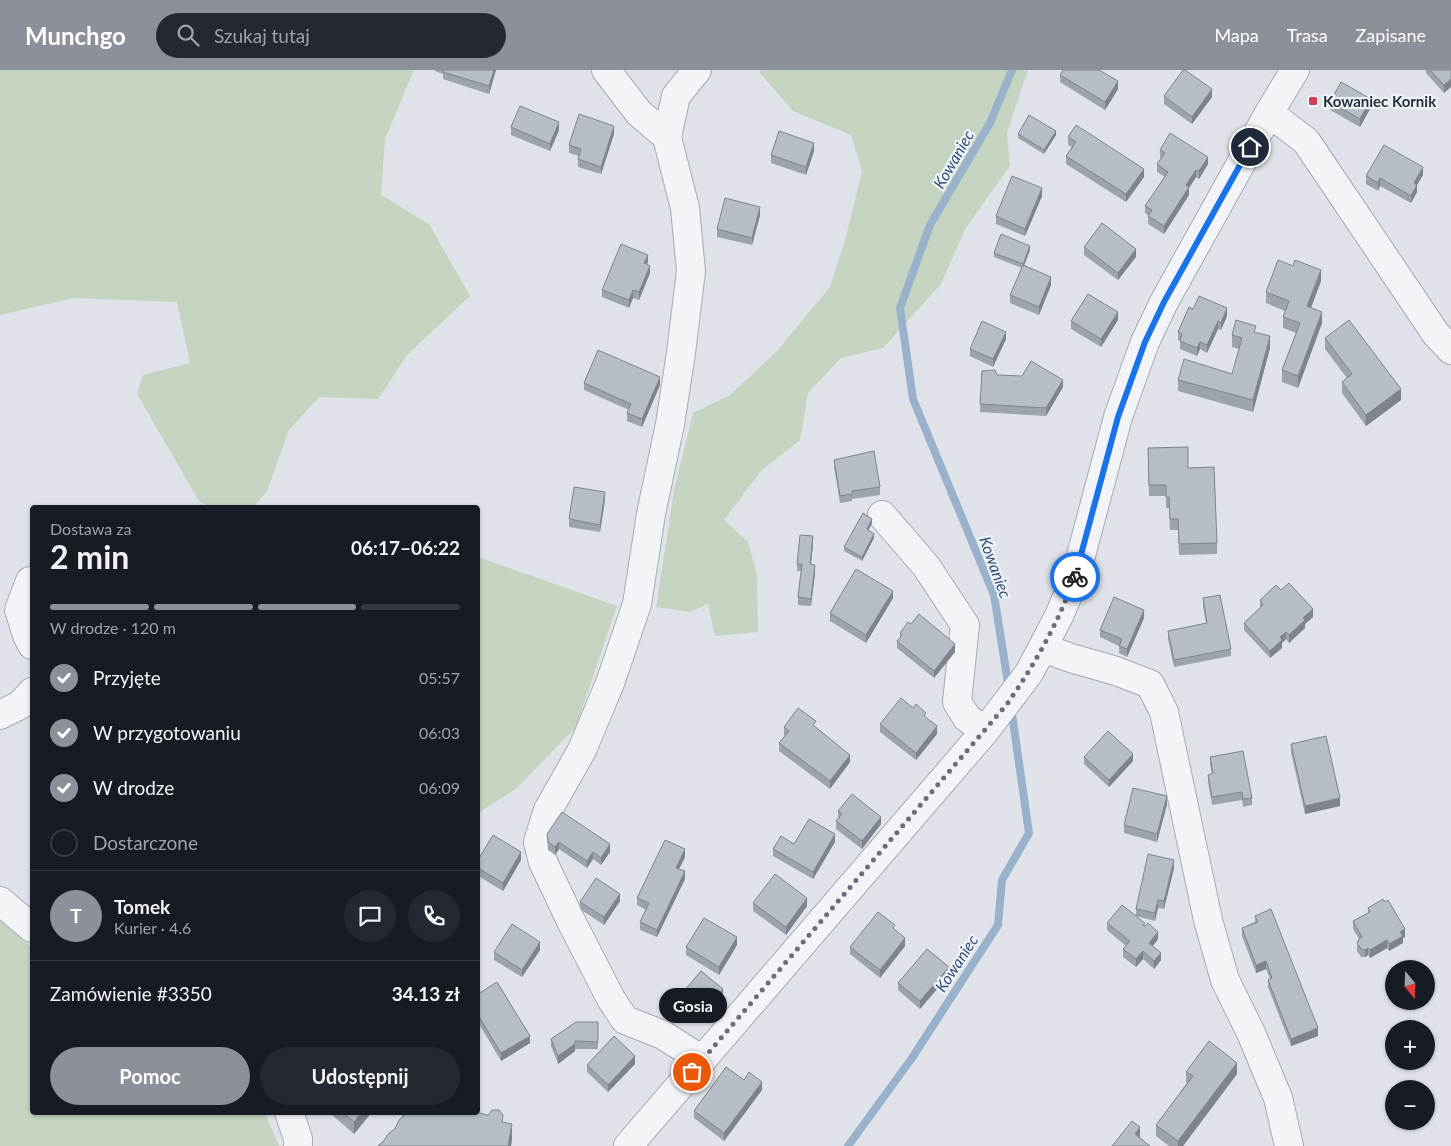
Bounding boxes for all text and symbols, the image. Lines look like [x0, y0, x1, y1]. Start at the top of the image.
search box [156, 13, 506, 58]
text: Munchgo [25, 21, 126, 50]
icon: search [174, 21, 202, 49]
text: Szukaj tutaj [214, 24, 310, 47]
text: Mapa [1214, 24, 1259, 46]
text: Trasa [1287, 24, 1328, 46]
text: Zapisane [1356, 24, 1426, 46]
place label: Kowaniec Kornik [1323, 92, 1437, 110]
marker: Kowaniec Kornik [1307, 95, 1319, 107]
water label: Kowaniec [929, 126, 977, 192]
pin [1229, 126, 1271, 168]
icon: home [1236, 133, 1264, 161]
text: Dostawa za [50, 519, 131, 538]
water label: Kowaniec [976, 534, 1016, 600]
text: 06:17–06:22 [351, 536, 460, 559]
text: 2 min [50, 537, 129, 576]
courier [1050, 552, 1100, 602]
icon: bike [1061, 563, 1089, 591]
text: W drodze · 120 m [50, 618, 176, 637]
icon: check [50, 664, 78, 692]
text: Przyjęte [93, 666, 161, 689]
text: 05:57 [419, 668, 460, 687]
icon: check [50, 719, 78, 747]
text: W przygotowaniu [93, 721, 241, 744]
text: 06:03 [419, 723, 460, 742]
icon: check [50, 774, 78, 802]
text: W drodze [93, 776, 174, 799]
text: 06:09 [419, 778, 460, 797]
text: Dostarczone [93, 831, 198, 854]
button: chat [344, 890, 396, 942]
button: phone [408, 890, 460, 942]
text: Tomek [114, 895, 170, 918]
text: T [70, 904, 82, 927]
text: Kurier · 4.6 [114, 918, 191, 937]
water label: Kowaniec [931, 931, 981, 995]
north arrow [1385, 960, 1435, 1010]
map controls [1385, 960, 1435, 1130]
text: Zamówienie #3350 [50, 982, 212, 1005]
text: 34.13 zł [392, 982, 460, 1005]
callout: Gosia [658, 987, 726, 1022]
text: Gosia [673, 996, 713, 1015]
button: + [1385, 1020, 1435, 1070]
button: Pomoc [50, 1047, 250, 1105]
button: Udostępnij [260, 1047, 460, 1105]
pin [671, 1051, 713, 1093]
icon: bag [678, 1058, 706, 1086]
button: − [1385, 1080, 1435, 1130]

